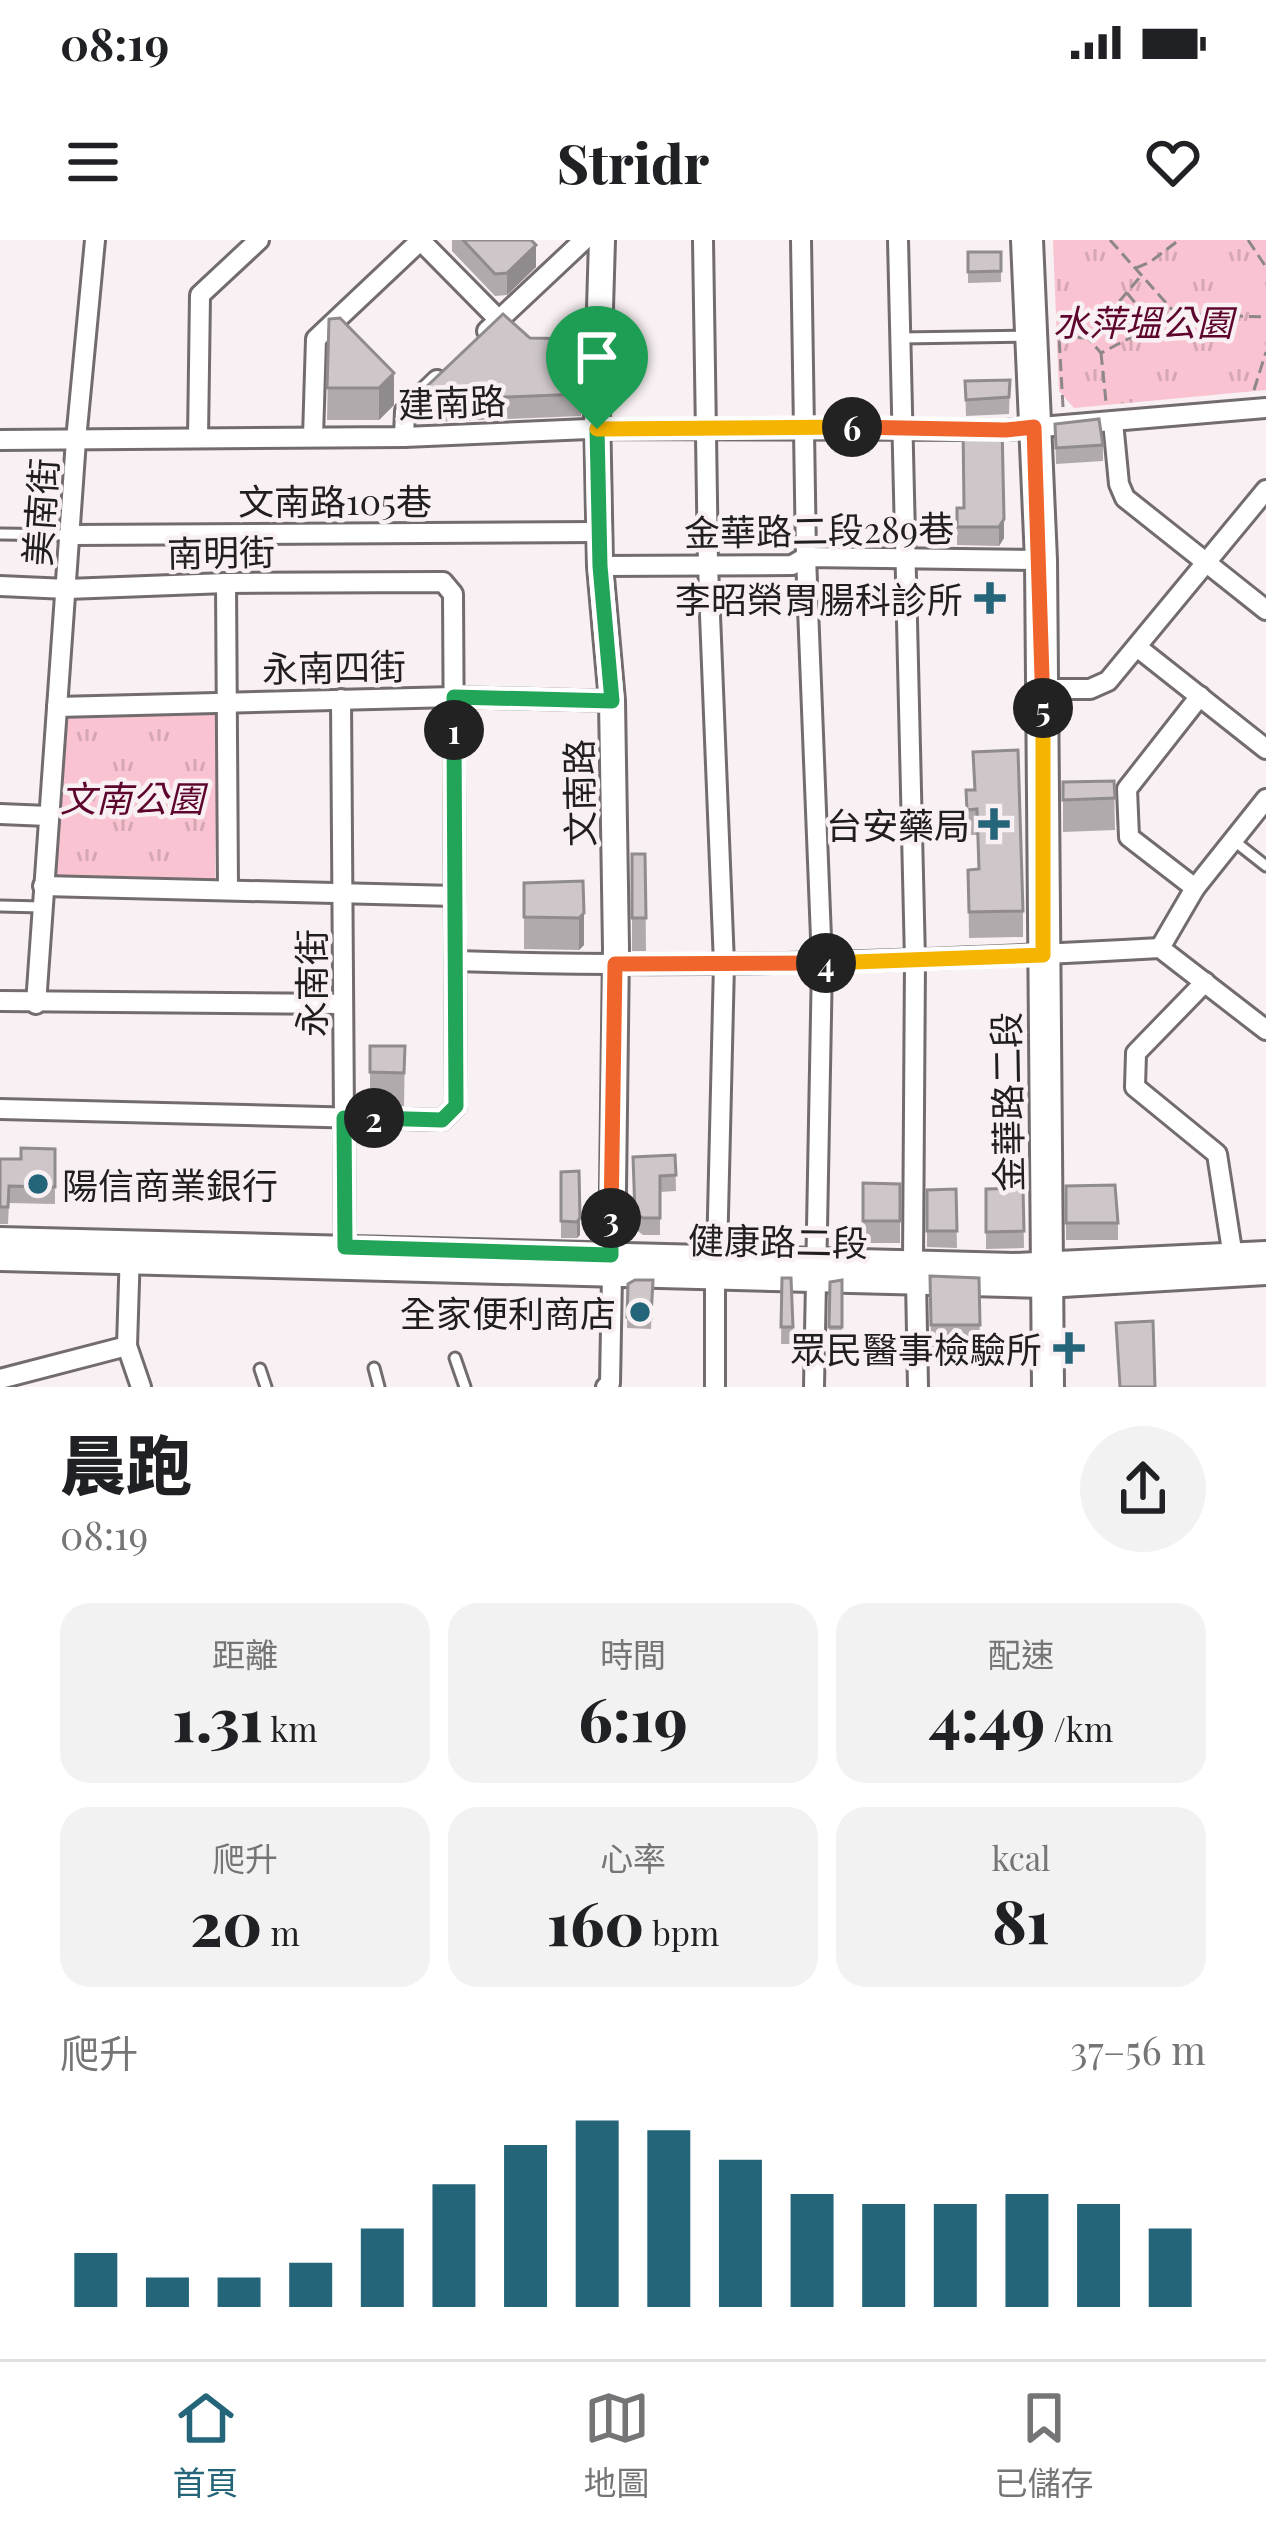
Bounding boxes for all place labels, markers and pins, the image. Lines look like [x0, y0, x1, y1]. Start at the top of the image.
pin [546, 306, 648, 429]
pin: 6 [822, 397, 882, 457]
place label: 李昭榮胃腸科診所 [675, 574, 963, 622]
marker: 李昭榮胃腸科診所 [974, 582, 1006, 614]
pin: 5 [1013, 678, 1073, 738]
pin: 1 [424, 700, 484, 760]
place label: 台安藥局 [826, 800, 970, 848]
marker: 台安藥局 [981, 811, 1007, 837]
pin: 4 [796, 933, 856, 993]
pin: 2 [344, 1088, 404, 1148]
place label: 陽信商業銀行 [62, 1160, 278, 1208]
marker: 陽信商業銀行 [25, 1171, 51, 1197]
pin: 3 [581, 1188, 641, 1248]
place label: 全家便利商店 [400, 1288, 616, 1336]
marker: 全家便利商店 [627, 1299, 653, 1325]
place label: 眾民醫事檢驗所 [790, 1324, 1042, 1372]
marker: 眾民醫事檢驗所 [1053, 1332, 1085, 1364]

